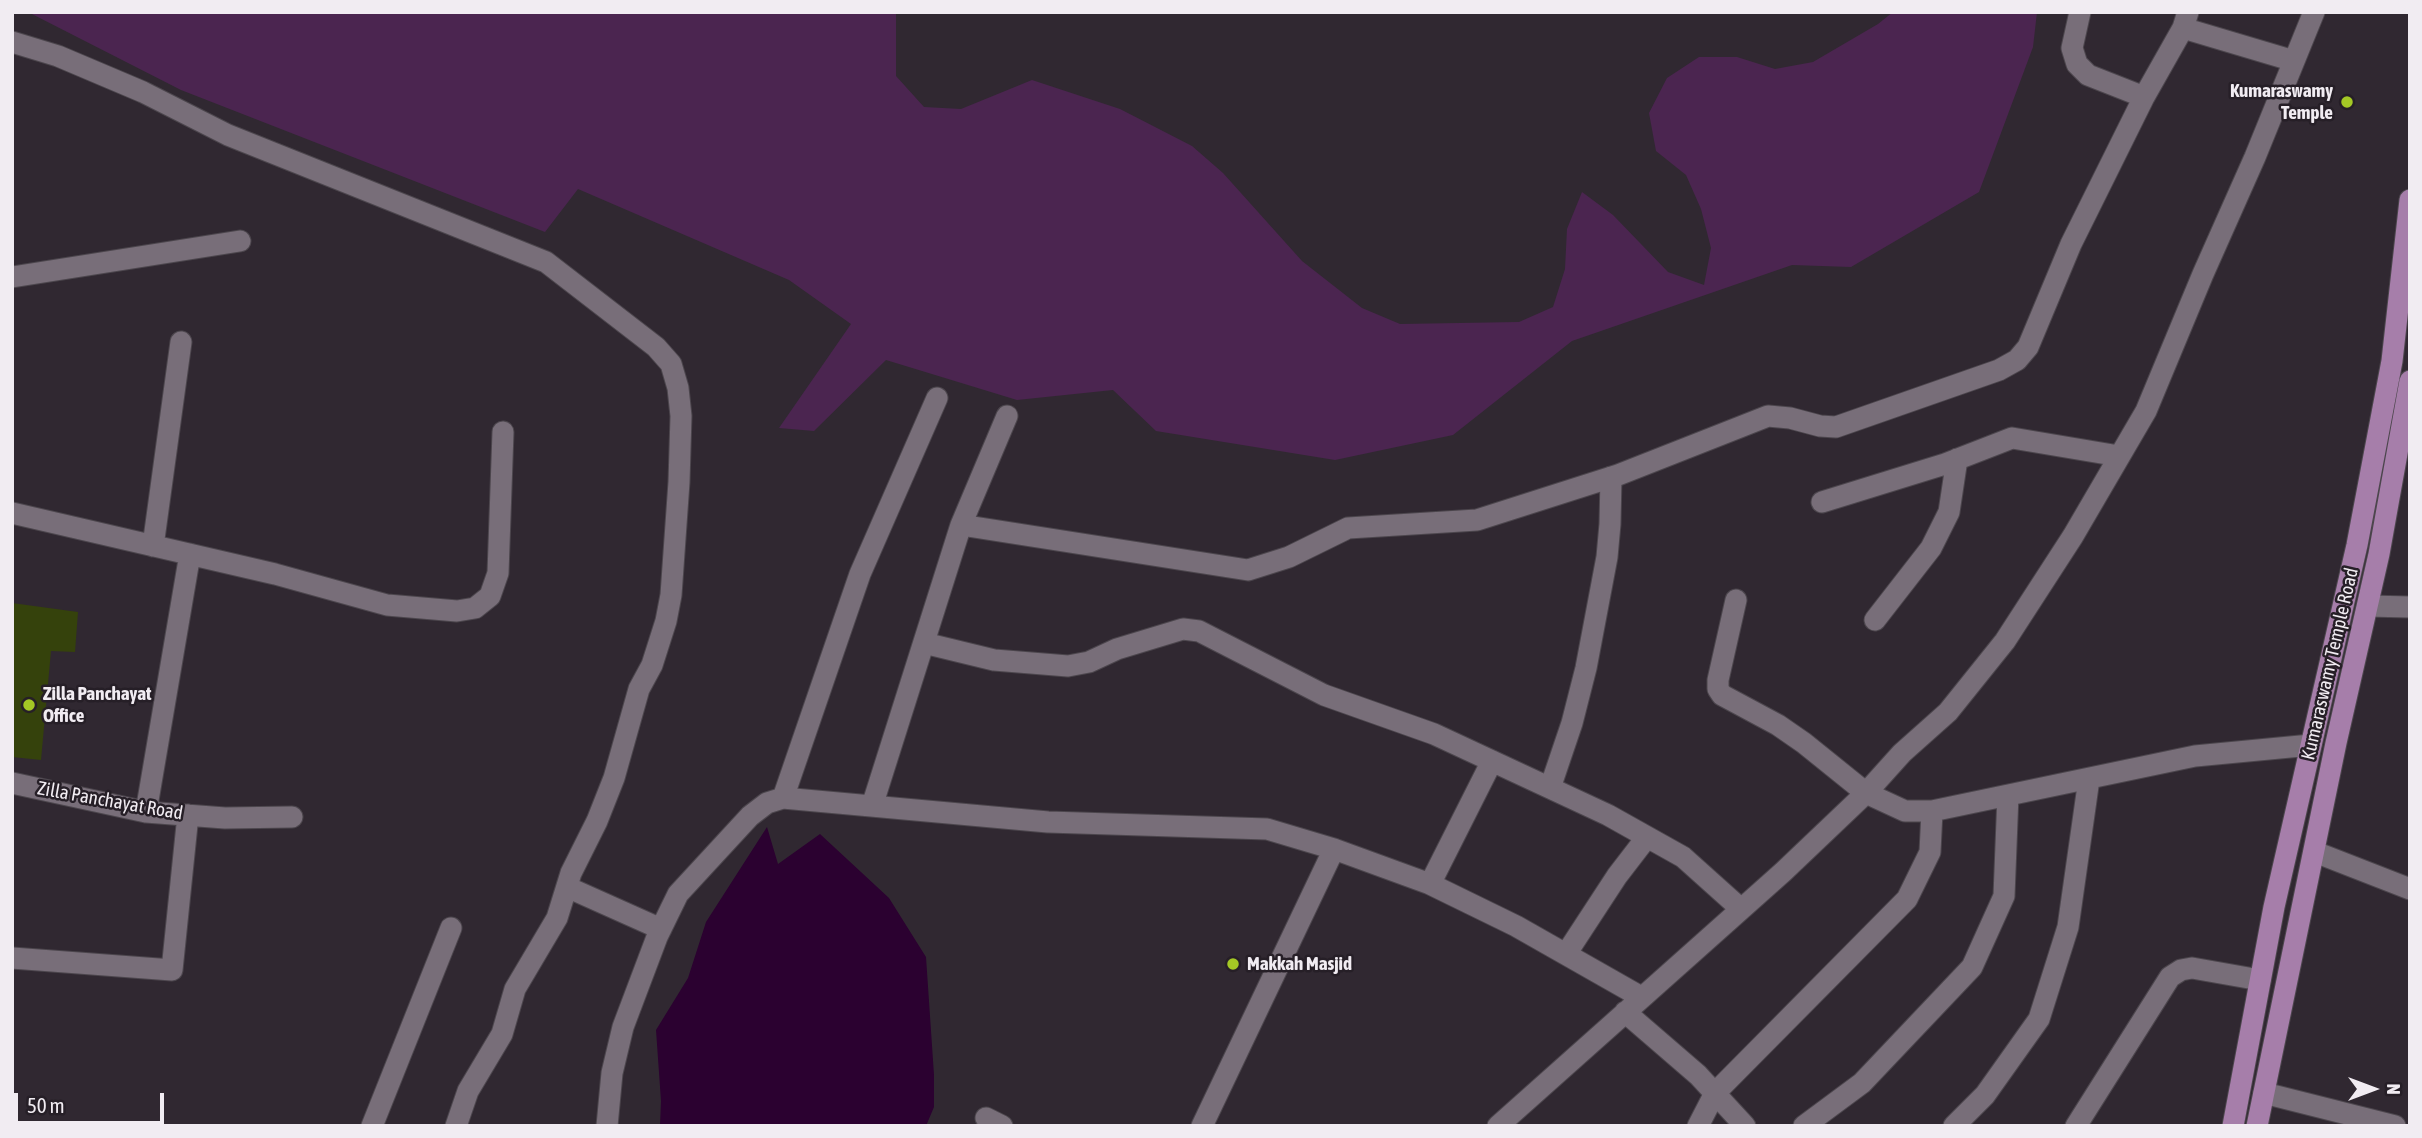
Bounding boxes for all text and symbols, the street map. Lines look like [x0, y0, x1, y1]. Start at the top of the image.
place label: Kumaraswamy Temple [2230, 80, 2333, 124]
marker: Kumaraswamy Temple [2339, 94, 2355, 110]
street label: Kumaraswamy Temple Road [2297, 566, 2363, 762]
place label: Zilla Panchayat Office [43, 683, 151, 727]
marker: Zilla Panchayat Office [21, 697, 37, 713]
street label: Zilla Panchayat Road [35, 777, 185, 825]
place label: Makkah Masjid [1247, 953, 1352, 975]
marker: Makkah Masjid [1225, 956, 1241, 972]
north arrow [2338, 1054, 2408, 1124]
scale bar [18, 1078, 168, 1122]
text: N [2383, 1083, 2405, 1095]
text: 50 m [27, 1093, 65, 1117]

